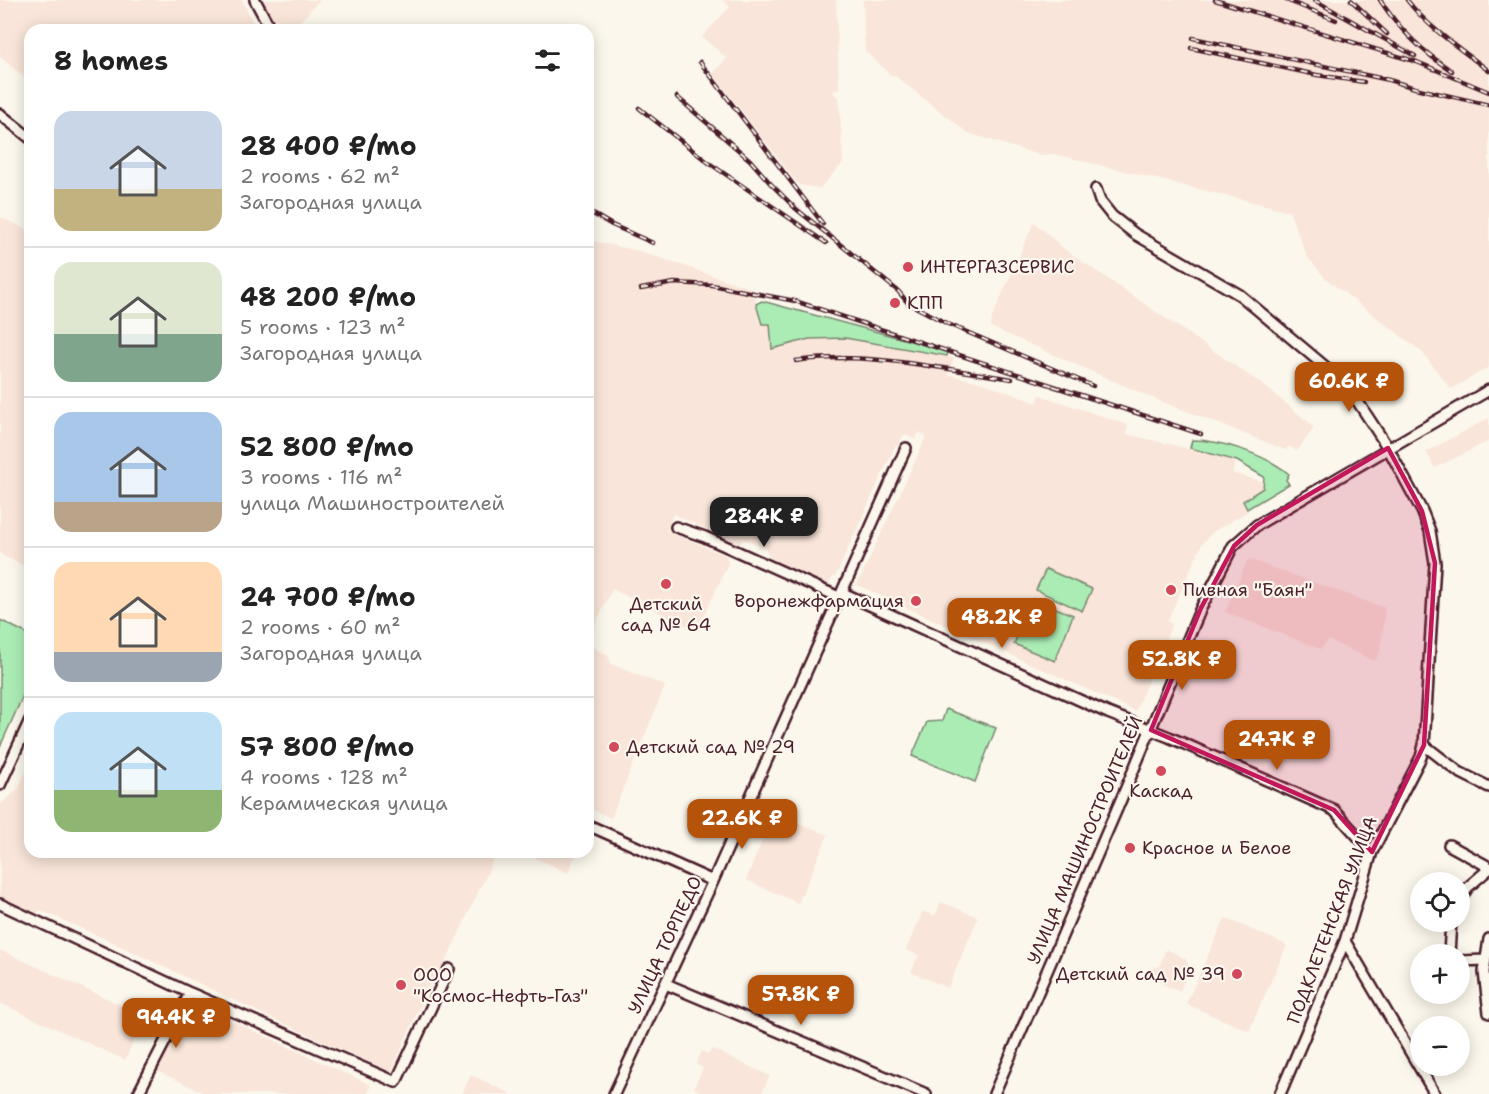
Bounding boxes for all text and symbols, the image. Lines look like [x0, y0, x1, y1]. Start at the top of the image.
text: 8 homes [54, 43, 168, 78]
icon: filters [531, 44, 564, 77]
text: 28 400 ₽/mo [240, 128, 417, 163]
icon: home [102, 135, 174, 207]
text: 2 rooms · 62 m² [240, 163, 400, 189]
text: Загородная улица [240, 189, 422, 215]
place label: ИНТЕРГАЗСЕРВИС [920, 255, 1075, 279]
marker: ИНТЕРГАЗСЕРВИС [901, 260, 915, 274]
text: 48 200 ₽/mo [240, 279, 416, 314]
icon: home [102, 286, 174, 358]
place label: КПП [907, 291, 943, 315]
marker: КПП [888, 296, 902, 310]
text: 5 rooms · 123 m² [240, 314, 406, 340]
text: Загородная улица [240, 340, 422, 366]
pin: 60.6K ₽ [1294, 362, 1404, 413]
text: 60.6K ₽ [1309, 368, 1389, 394]
text: 52 800 ₽/mo [240, 429, 414, 464]
icon: home [102, 436, 174, 508]
text: 3 rooms · 116 m² [240, 464, 402, 490]
text: улица Машиностроителей [240, 490, 505, 516]
pin: 28.4K ₽ [709, 497, 819, 548]
text: 28.4K ₽ [724, 503, 804, 529]
marker: Детский сад № 64 [659, 577, 673, 591]
place label: Пивная "Баян" [1183, 578, 1312, 602]
text: 24 700 ₽/mo [240, 579, 416, 614]
marker: Пивная "Баян" [1164, 583, 1178, 597]
icon: home [102, 586, 174, 658]
place label: Воронежфармация [734, 589, 904, 613]
place label: Детский сад № 64 [621, 592, 711, 637]
marker: Воронежфармация [909, 594, 923, 608]
pin: 48.2K ₽ [947, 598, 1057, 649]
text: 48.2K ₽ [961, 604, 1043, 630]
text: 2 rooms · 60 m² [240, 614, 400, 640]
text: Загородная улица [240, 640, 422, 666]
pin: 52.8K ₽ [1127, 640, 1237, 691]
text: 52.8K ₽ [1142, 646, 1222, 672]
street label: УЛИЦА МАШИНОСТРОИТЕЛЕЙ [1022, 712, 1148, 968]
pin: 24.7K ₽ [1222, 720, 1332, 771]
text: 24.7K ₽ [1238, 726, 1316, 752]
text: 57 800 ₽/mo [240, 729, 414, 764]
place label: Детский сад № 29 [626, 735, 795, 759]
icon: home [102, 736, 174, 808]
marker: Детский сад № 29 [607, 740, 621, 754]
text: 4 rooms · 128 m² [240, 764, 408, 790]
marker: Каскад [1154, 764, 1168, 778]
place label: Каскад [1129, 779, 1193, 803]
text: Керамическая улица [240, 790, 448, 816]
pin: 22.6K ₽ [687, 799, 797, 850]
text: 22.6K ₽ [701, 805, 783, 831]
street label: ПОДКЛЕТЕНСКАЯ УЛИЦА [1281, 813, 1383, 1027]
place label: Красное и Белое [1142, 836, 1291, 860]
marker: Красное и Белое [1123, 841, 1137, 855]
street label: УЛИЦА ТОРПЕДО [623, 872, 707, 1018]
map controls [1410, 872, 1470, 1076]
button: locate [1410, 872, 1470, 932]
button: + [1410, 944, 1470, 1004]
place label: Детский сад № 39 [1056, 962, 1225, 986]
place label: ООО "Космос-Нефть-Газ" [413, 963, 588, 1008]
marker: Детский сад № 39 [1230, 967, 1244, 981]
pin: 57.8K ₽ [746, 975, 856, 1026]
marker: ООО "Космос-Нефть-Газ" [394, 978, 408, 992]
text: 57.8K ₽ [762, 981, 840, 1007]
pin: 94.4K ₽ [121, 998, 231, 1049]
text: 94.4K ₽ [136, 1004, 216, 1030]
button: − [1410, 1016, 1470, 1076]

